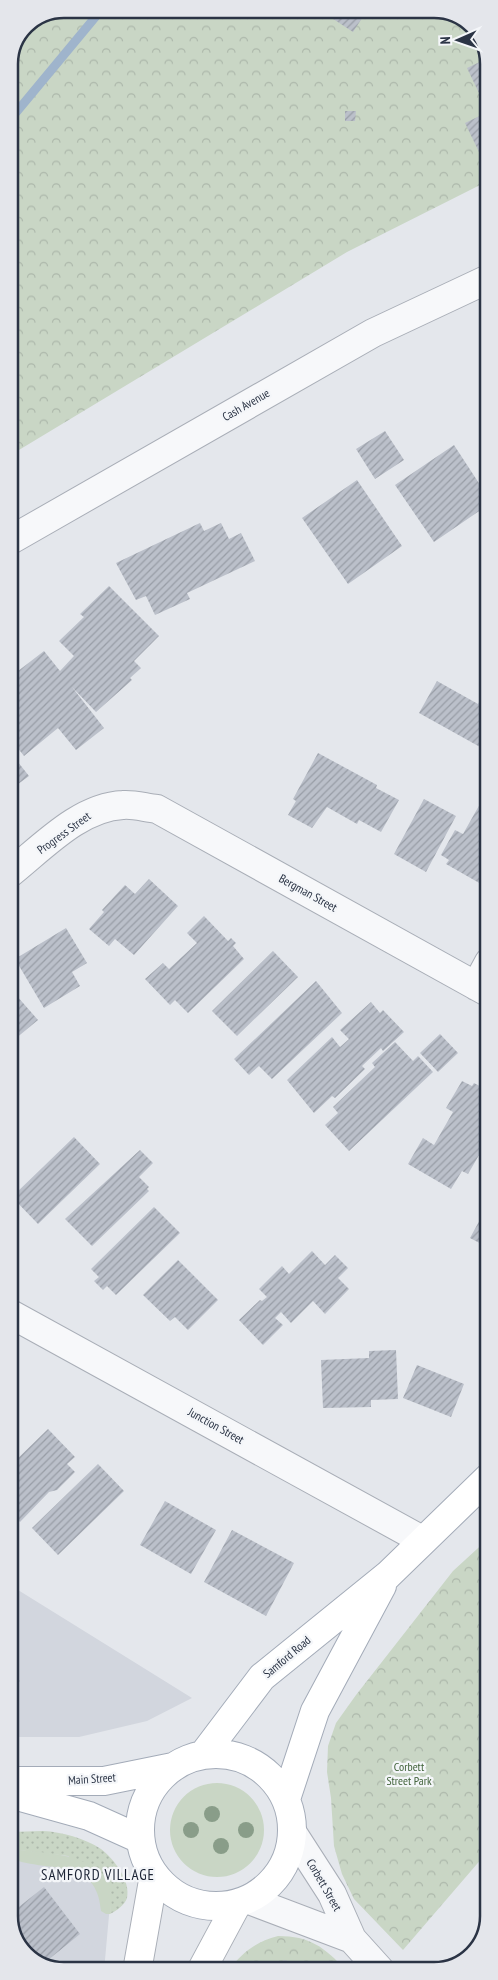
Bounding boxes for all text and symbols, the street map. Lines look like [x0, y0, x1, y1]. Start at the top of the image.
north arrow [433, 15, 483, 65]
text: N [436, 36, 454, 45]
street label: Cash Avenue [219, 385, 272, 424]
street label: Progress Street [34, 808, 94, 857]
street label: Bergman Street [276, 870, 341, 915]
street label: Junction Street [185, 1404, 247, 1447]
street label: Samford Road [260, 1632, 313, 1681]
park label: Corbett Street Park [386, 1759, 432, 1788]
street label: Main Street [68, 1769, 117, 1788]
street label: Corbett Street [303, 1856, 346, 1914]
district label: SAMFORD VILLAGE [41, 1865, 155, 1884]

